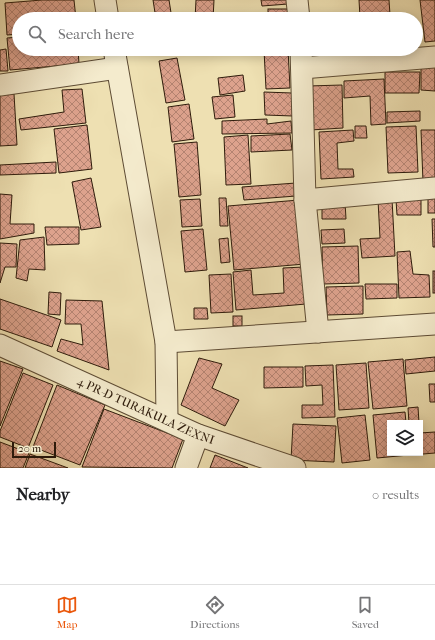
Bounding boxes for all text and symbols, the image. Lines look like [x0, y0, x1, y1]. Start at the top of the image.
search box [12, 12, 423, 56]
icon: search [26, 23, 48, 45]
text: Search here [58, 25, 134, 43]
street label: 4 PR-D TURAKULA ZEXNI [75, 374, 217, 447]
map controls [387, 420, 423, 456]
button: layers [387, 420, 423, 456]
scale bar [12, 440, 56, 459]
text: 20 m [18, 442, 41, 455]
text: Nearby [16, 484, 70, 504]
text: 0 results [372, 487, 419, 502]
tab: Map [56, 594, 78, 631]
tab: Directions [190, 594, 240, 631]
tab: Saved [352, 594, 379, 631]

